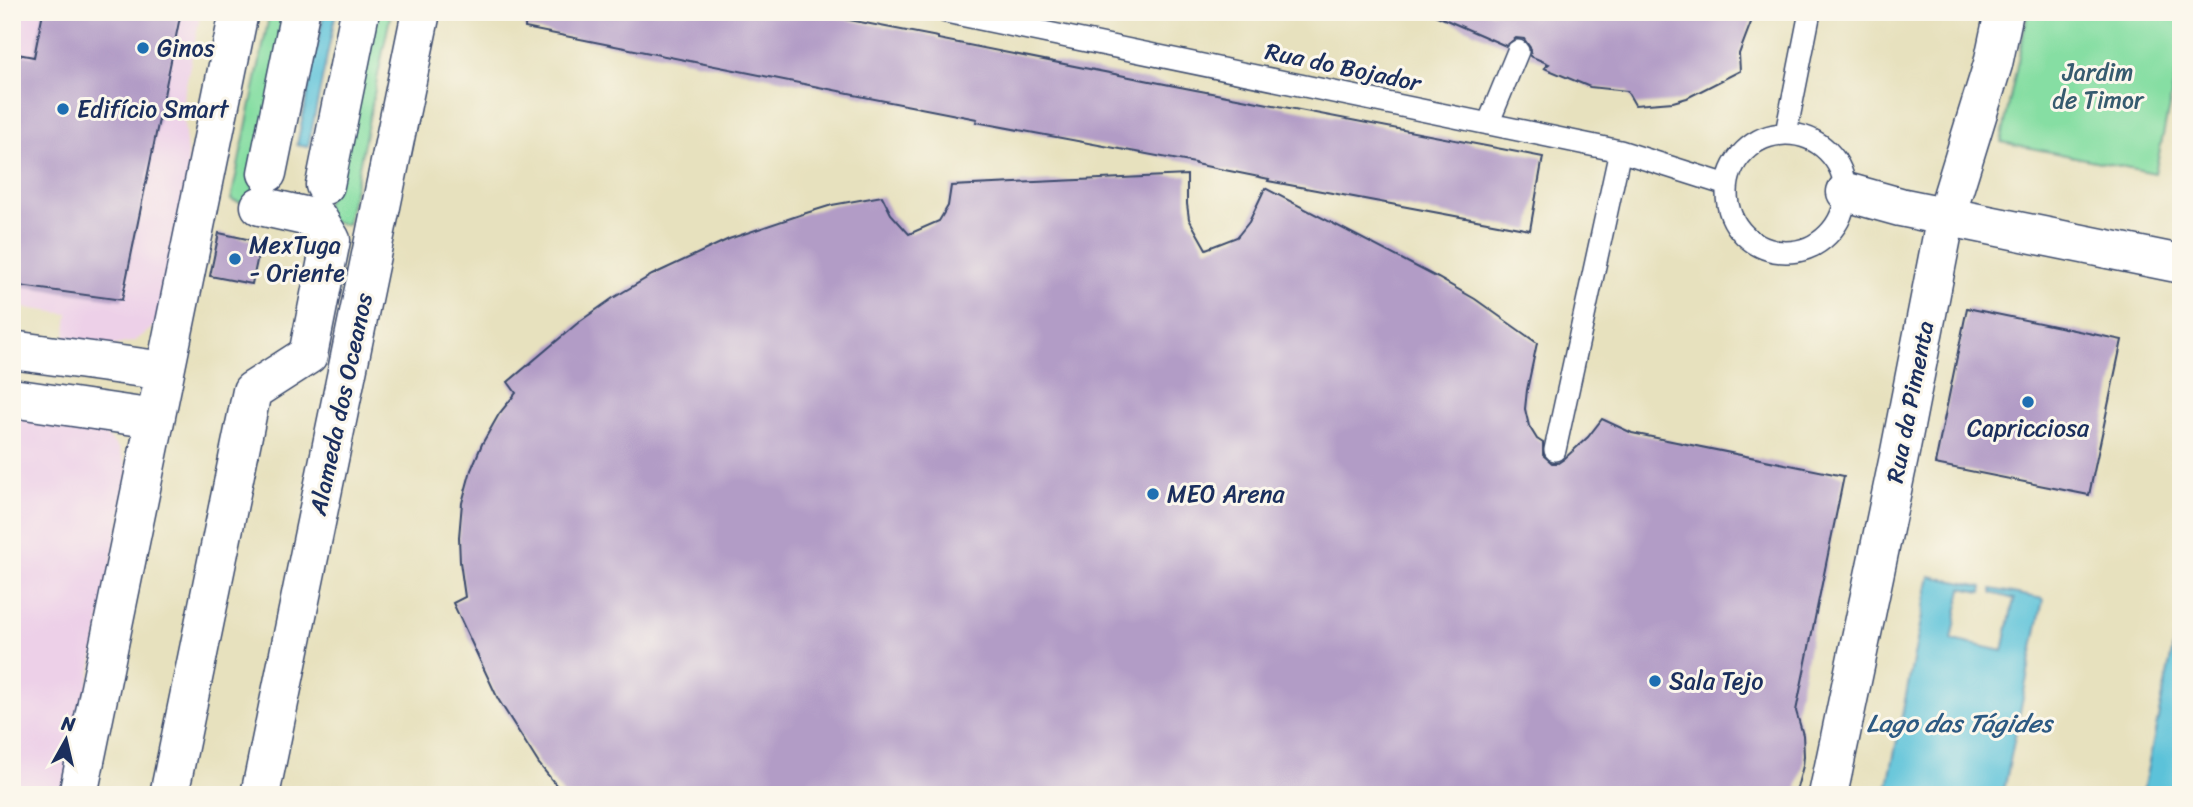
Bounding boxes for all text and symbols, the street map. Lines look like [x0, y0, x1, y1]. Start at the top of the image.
place label: Ginos [157, 27, 215, 69]
street label: Rua do Bojador [1261, 30, 1427, 104]
marker: Ginos [135, 40, 151, 56]
park label: Jardim de Timor [2052, 51, 2145, 121]
place label: Edifício Smart [77, 88, 230, 130]
marker: Edifício Smart [55, 101, 71, 117]
place label: MexTuga - Oriente [249, 224, 345, 294]
marker: MexTuga - Oriente [227, 251, 243, 267]
street label: Alameda dos Oceanos [297, 289, 385, 520]
street label: Rua da Pimenta [1874, 317, 1946, 487]
marker: Capricciosa [2020, 394, 2036, 410]
place label: Capricciosa [1967, 407, 2090, 449]
place label: MEO Arena [1167, 473, 1285, 515]
marker: MEO Arena [1145, 486, 1161, 502]
place label: Sala Tejo [1669, 660, 1763, 702]
marker: Sala Tejo [1647, 673, 1663, 689]
water label: Lago das Tágides [1866, 700, 2055, 746]
north arrow [32, 706, 102, 776]
text: N [58, 706, 78, 741]

